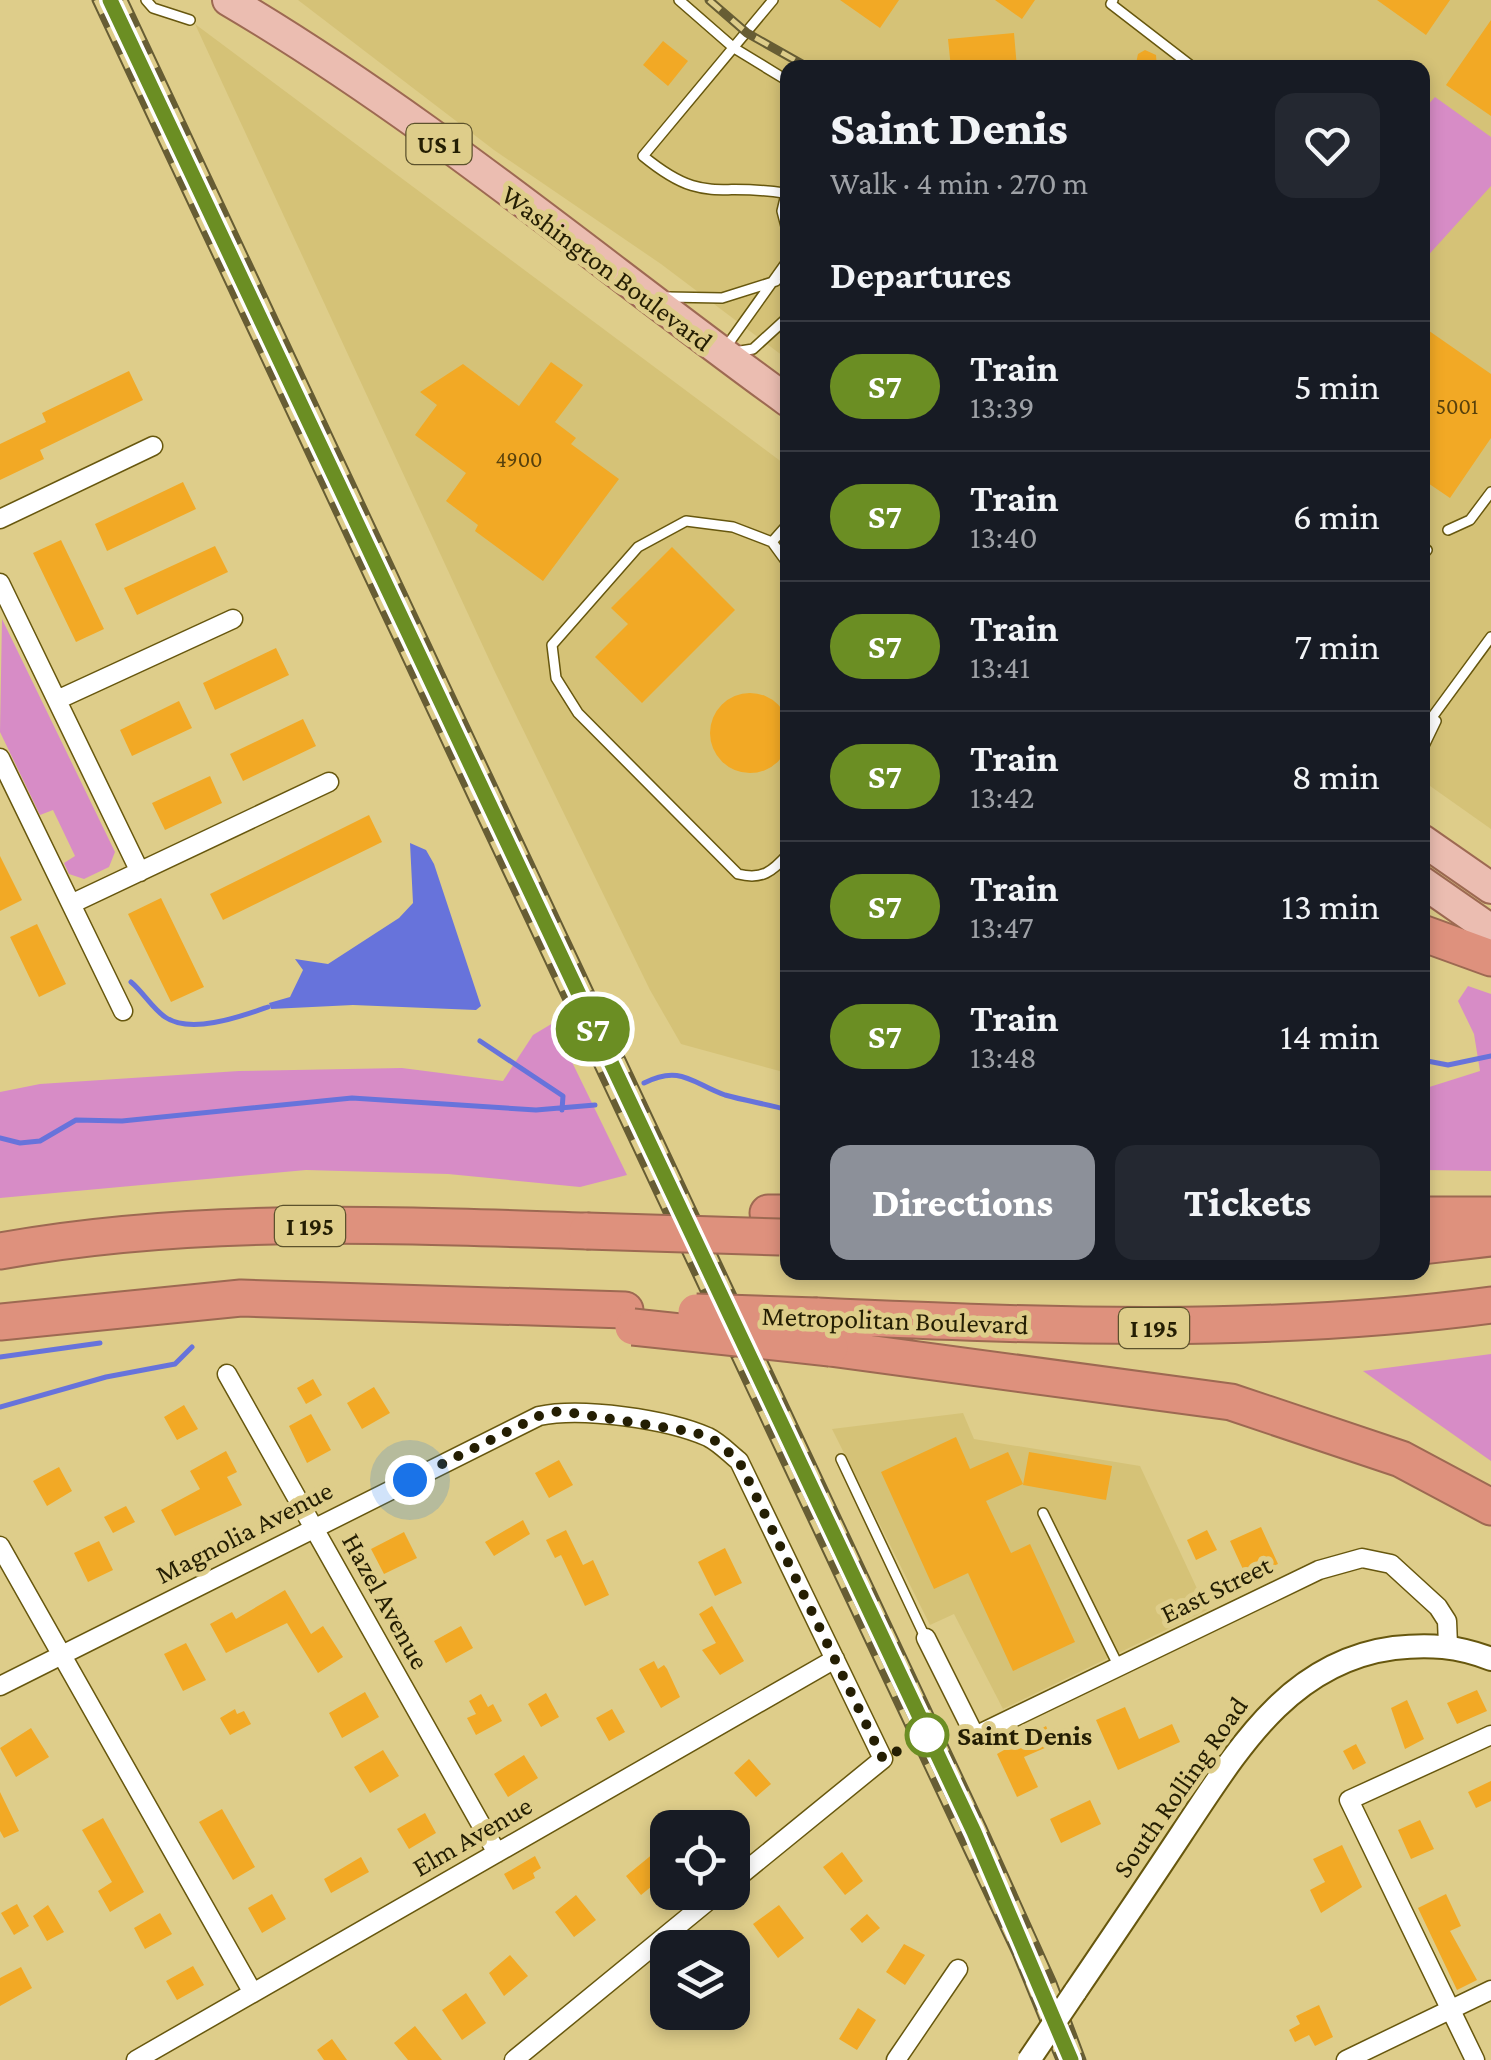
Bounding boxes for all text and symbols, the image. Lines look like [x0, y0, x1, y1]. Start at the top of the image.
button: heart [1275, 93, 1380, 198]
text: Saint Denis [830, 101, 1068, 154]
road number: US 1 [406, 124, 472, 164]
text: Walk · 4 min · 270 m [830, 165, 1088, 201]
street label: Washington Boulevard [495, 179, 719, 358]
text: Departures [830, 254, 1011, 296]
text: Train [970, 347, 1059, 389]
text: 5 min [1294, 365, 1380, 407]
text: S7 [868, 367, 902, 406]
text: 13:39 [970, 389, 1034, 425]
house number: 5001 [1436, 394, 1478, 419]
house number: 4900 [495, 447, 543, 472]
text: Train [970, 477, 1059, 519]
text: 6 min [1293, 495, 1380, 537]
text: S7 [868, 497, 902, 536]
text: 13:40 [970, 519, 1038, 555]
text: Train [970, 607, 1059, 649]
text: 7 min [1294, 625, 1380, 667]
text: S7 [868, 627, 902, 666]
text: 13:41 [970, 649, 1030, 685]
text: Train [970, 737, 1059, 779]
text: 8 min [1292, 755, 1380, 797]
text: S7 [868, 757, 902, 796]
text: 13:42 [970, 779, 1034, 815]
text: Train [970, 867, 1059, 909]
text: 13 min [1281, 885, 1380, 927]
text: S7 [868, 887, 902, 926]
text: 13:47 [970, 909, 1033, 945]
line badge: S7 [548, 996, 638, 1062]
text: Train [970, 997, 1059, 1039]
text: S7 [576, 1010, 610, 1049]
text: 14 min [1280, 1015, 1380, 1057]
text: S7 [868, 1017, 902, 1056]
text: 13:48 [970, 1039, 1037, 1075]
button: Directions [830, 1145, 1095, 1260]
button: Tickets [1115, 1145, 1380, 1260]
road number: I 195 [275, 1206, 345, 1246]
street label: Metropolitan Boulevard [761, 1300, 1029, 1340]
road number: I 195 [1119, 1308, 1189, 1348]
your location [385, 1455, 435, 1505]
street label: Magnolia Avenue [151, 1474, 337, 1590]
street label: Hazel Avenue [336, 1528, 436, 1674]
street label: East Street [1156, 1549, 1277, 1629]
street label: South Rolling Road [1106, 1691, 1254, 1883]
marker: Saint Denis [906, 1714, 948, 1756]
place label: Saint Denis [957, 1720, 1092, 1751]
street label: Elm Avenue [407, 1789, 537, 1883]
map controls [650, 1810, 750, 2030]
button: locate [650, 1810, 750, 1910]
button: layers [650, 1930, 750, 2030]

